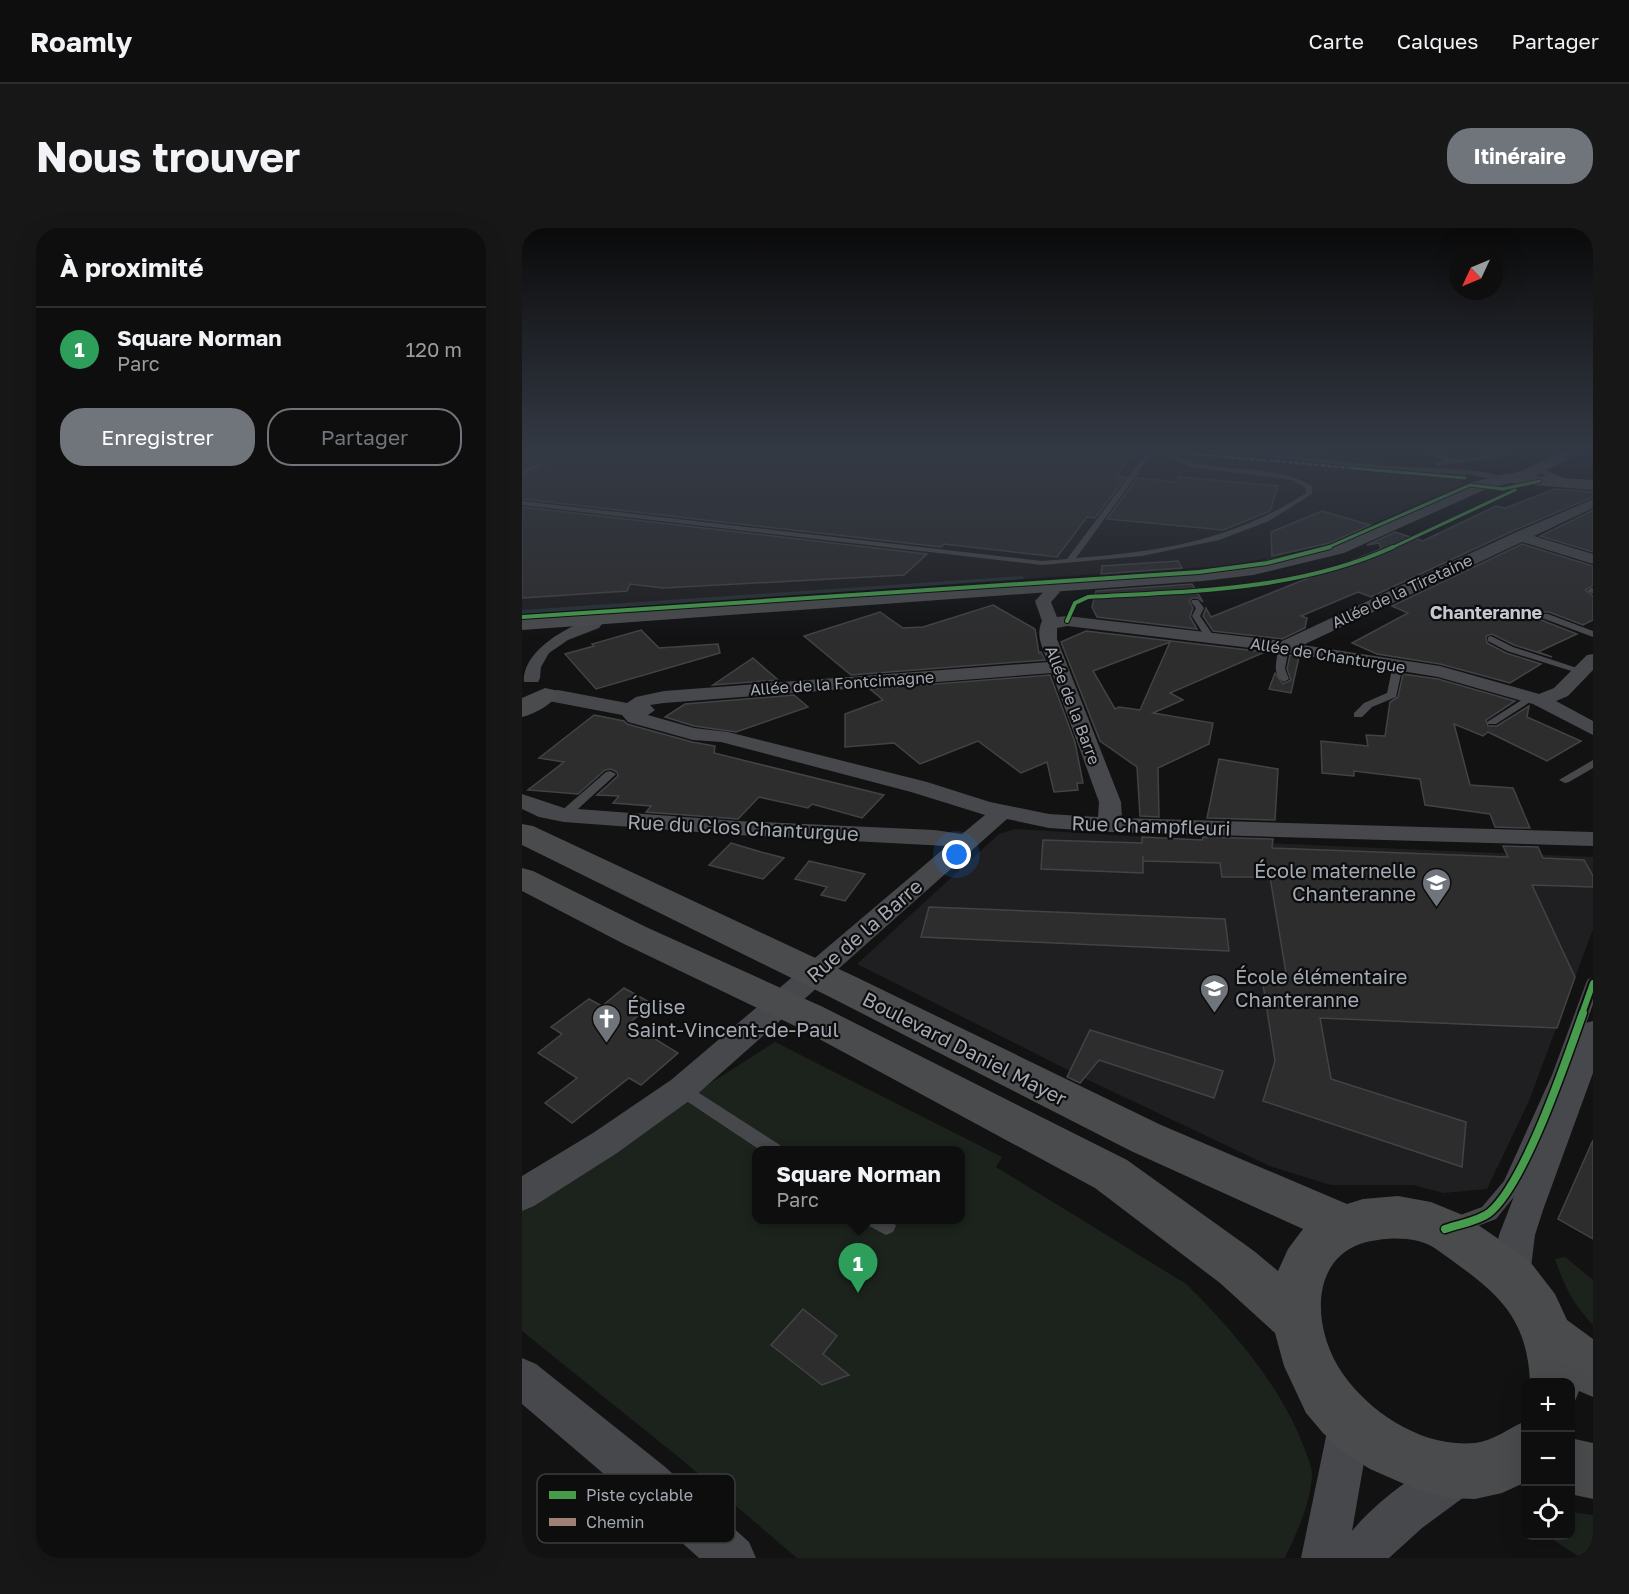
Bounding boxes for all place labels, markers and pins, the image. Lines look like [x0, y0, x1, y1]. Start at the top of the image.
place label: École maternelle Chanteranne [1254, 858, 1416, 905]
school or university icon: École maternelle Chanteranne [1421, 866, 1453, 908]
place label: École élémentaire Chanteranne [1235, 964, 1407, 1011]
school or university icon: École élémentaire Chanteranne [1198, 972, 1230, 1014]
place label: Église Saint-Vincent-de-Paul [627, 994, 839, 1041]
church icon: Église Saint-Vincent-de-Paul [590, 1002, 622, 1044]
pin: 1 [838, 1244, 878, 1293]

